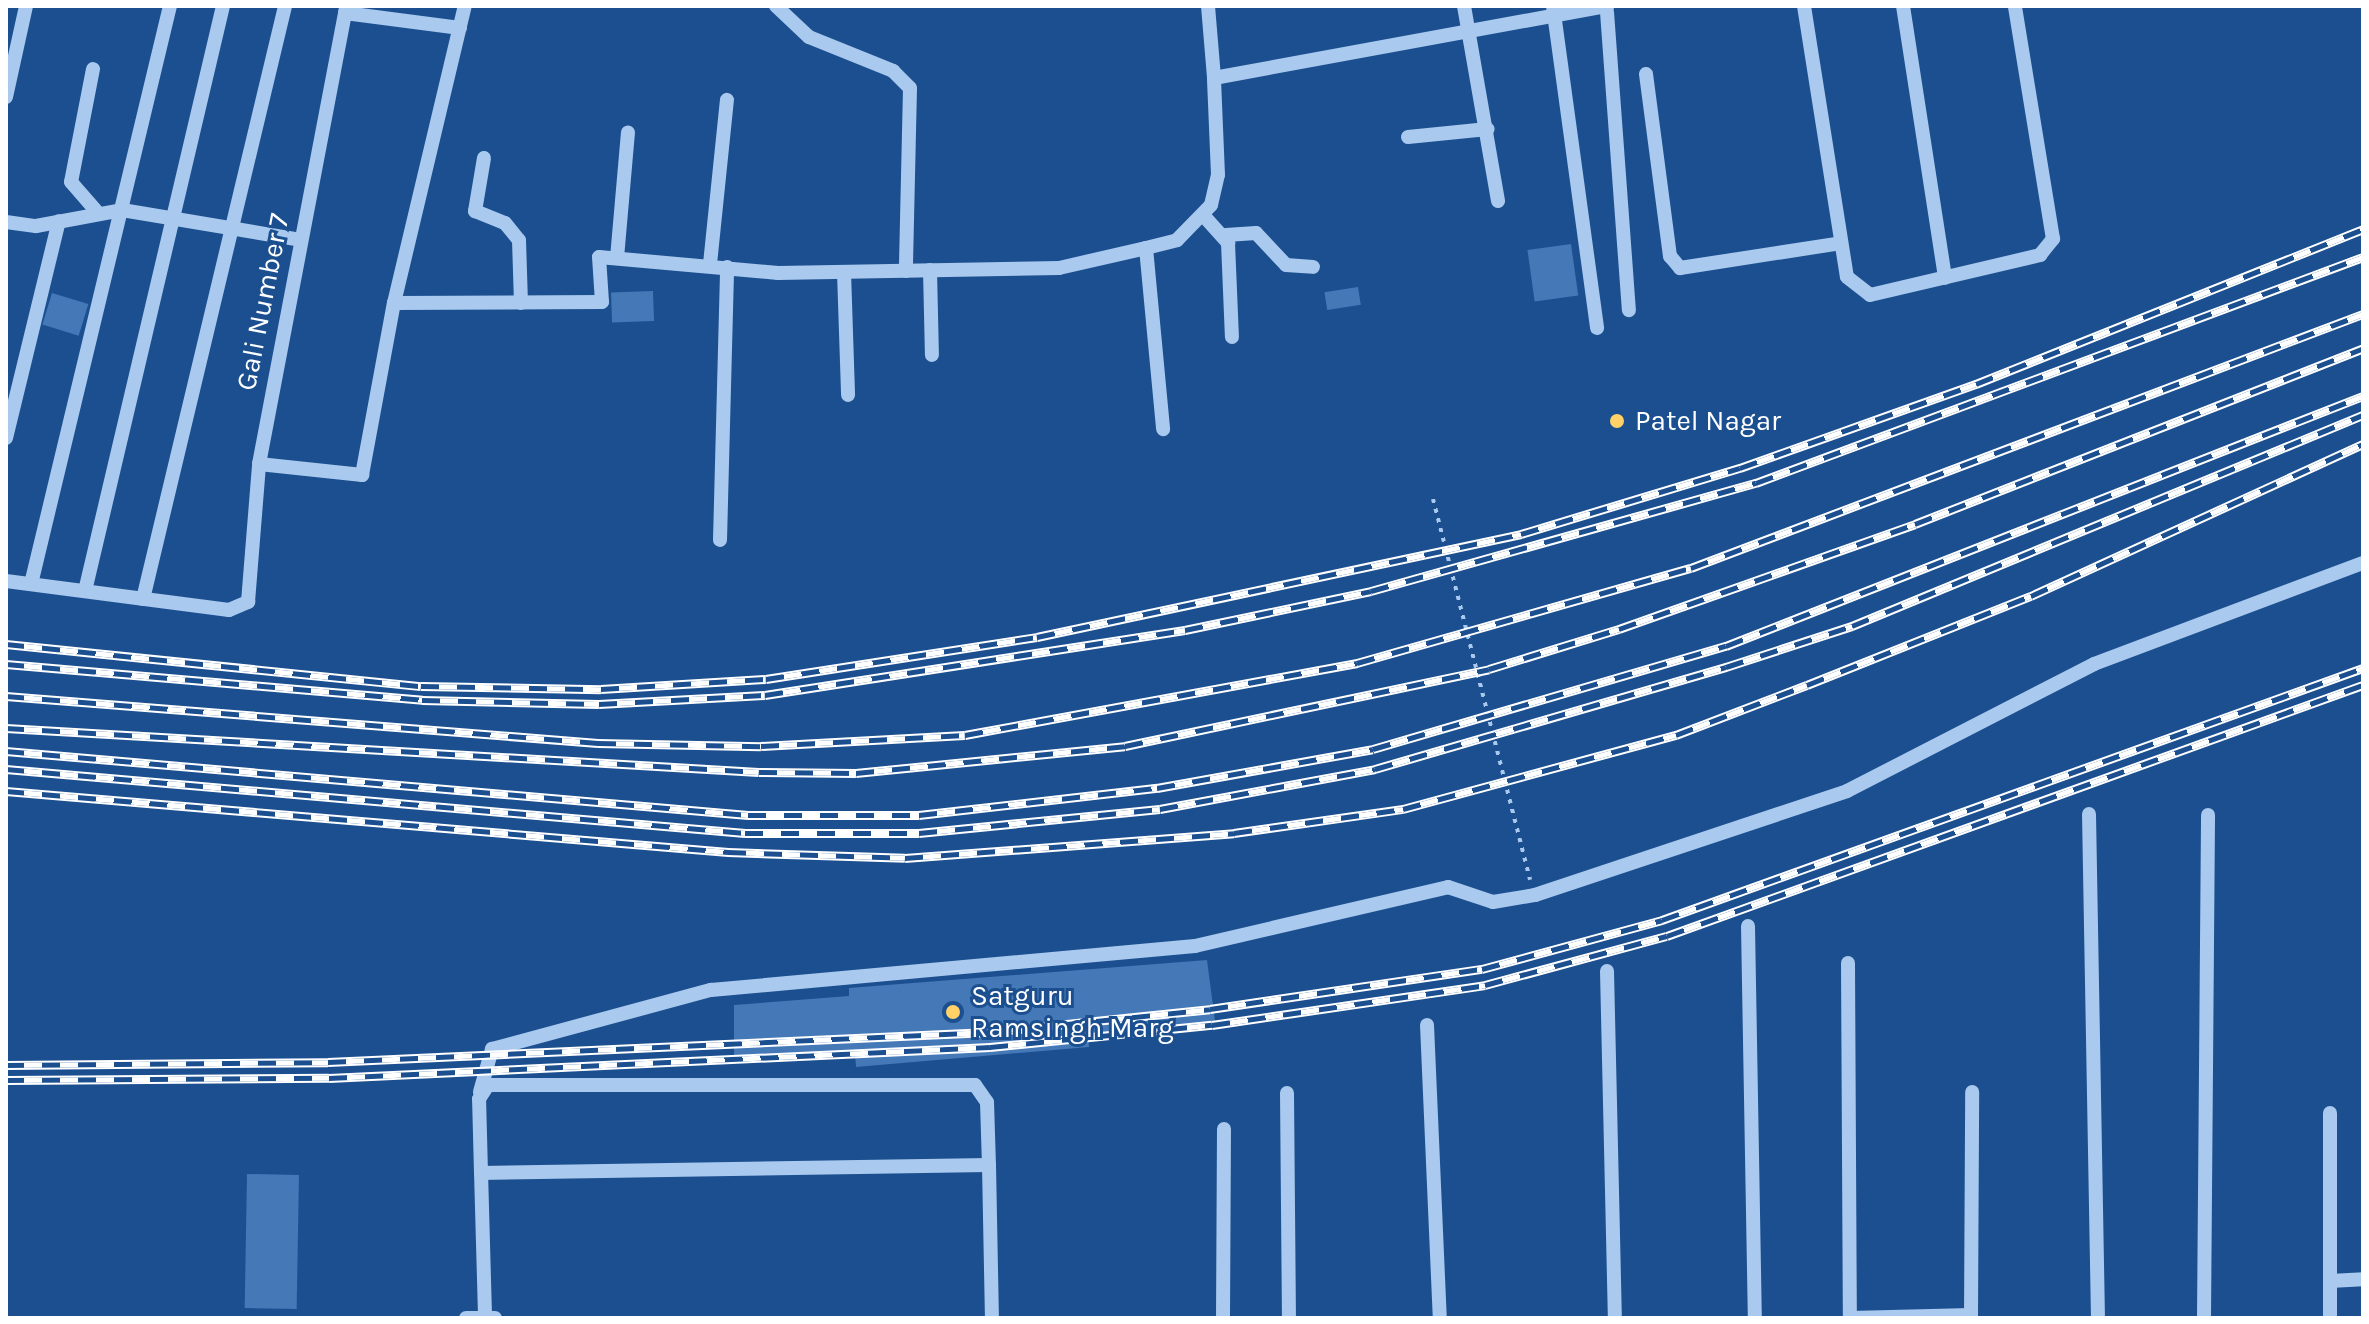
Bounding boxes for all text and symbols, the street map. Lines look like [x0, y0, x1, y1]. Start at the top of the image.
street label: Gali Number 7 [229, 211, 297, 393]
place label: Patel Nagar [1635, 404, 1781, 438]
marker: Patel Nagar [1606, 410, 1628, 432]
place label: Satguru Ramsingh Marg [971, 979, 1174, 1045]
marker: Satguru Ramsingh Marg [942, 1001, 964, 1023]

